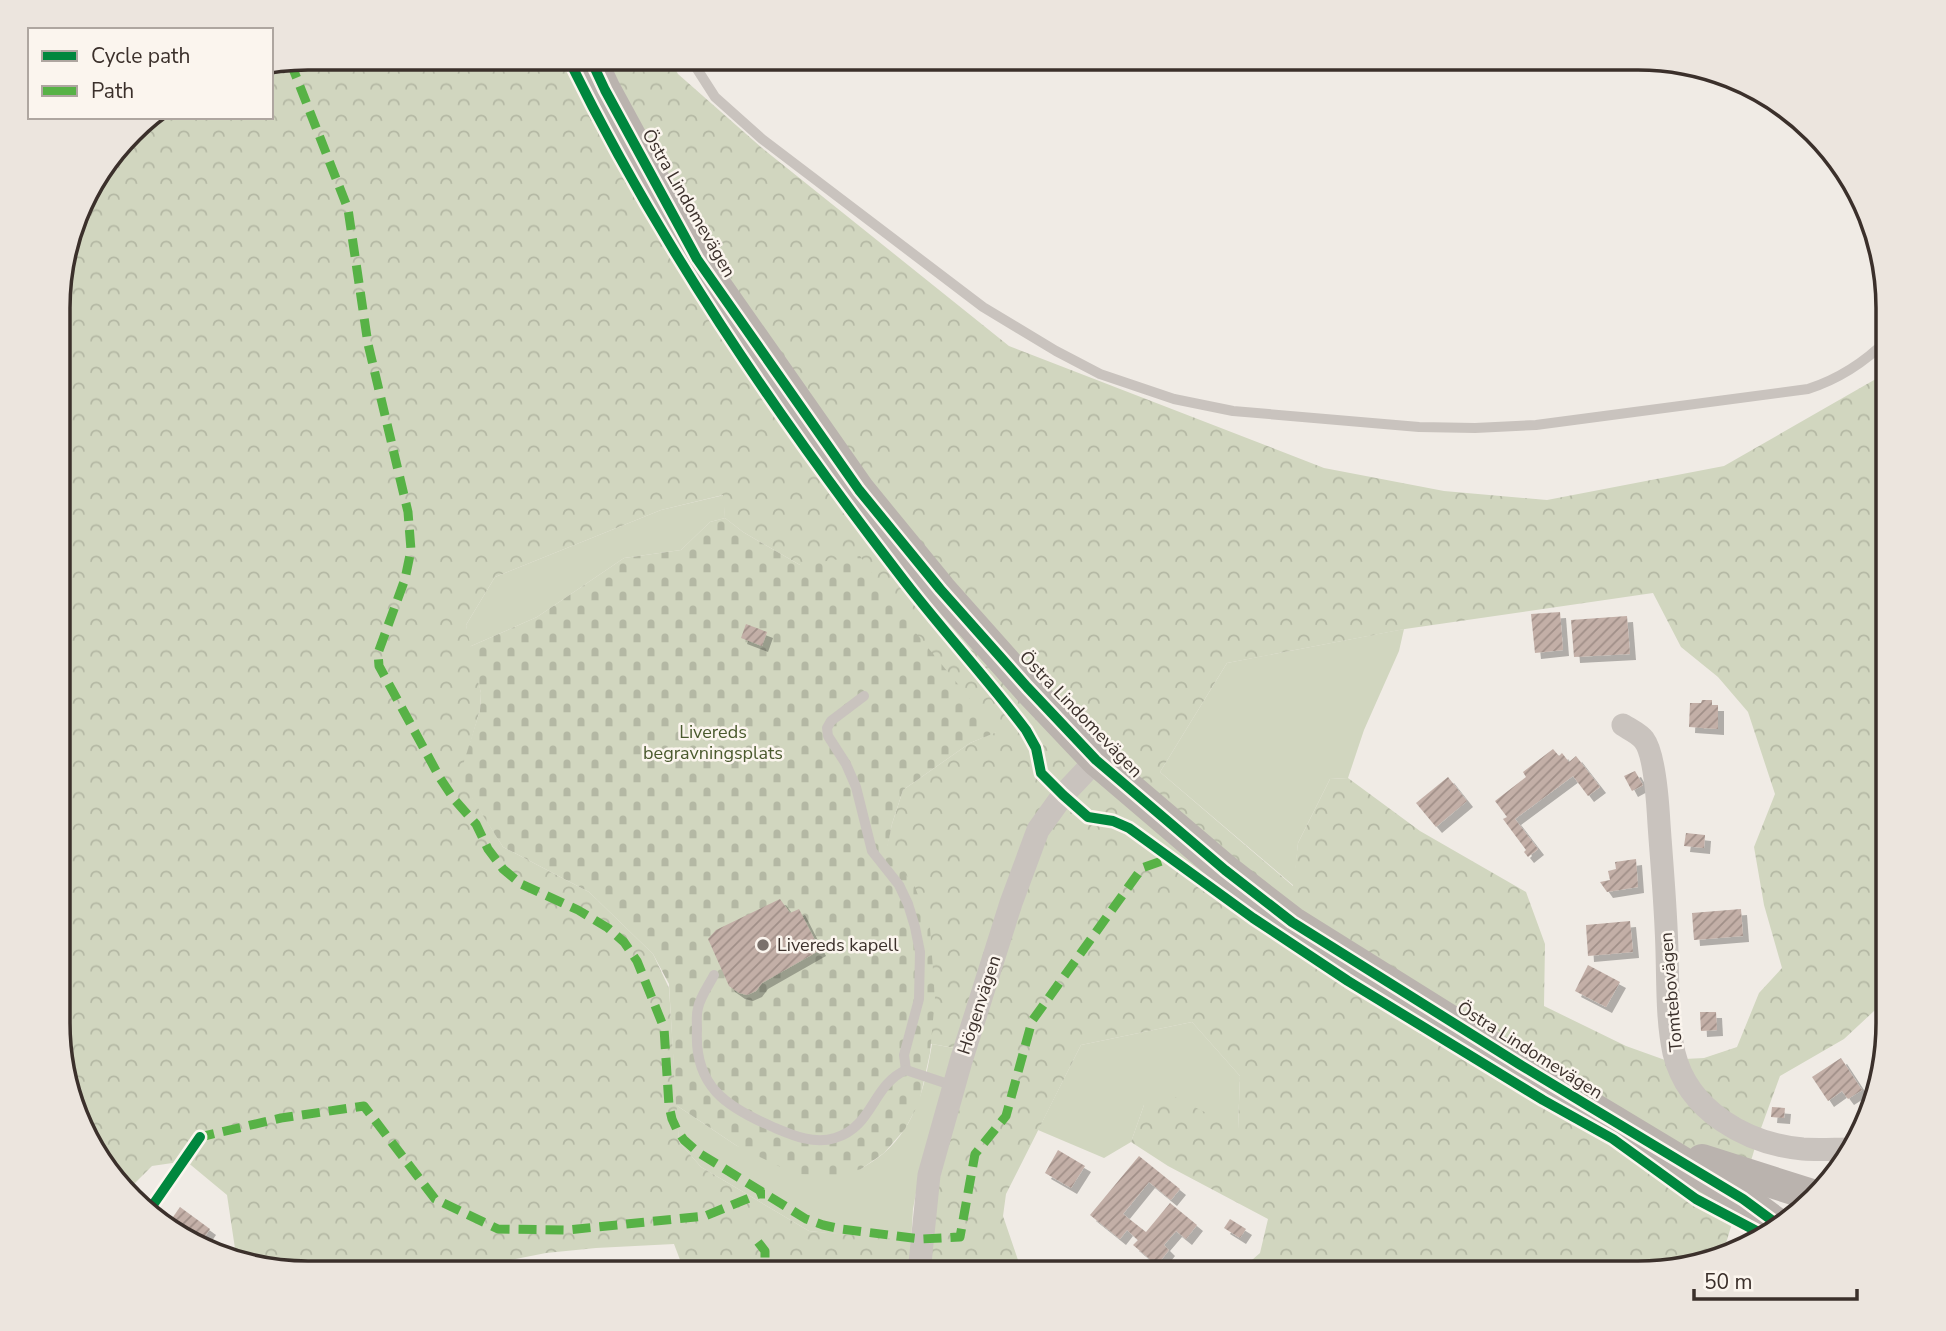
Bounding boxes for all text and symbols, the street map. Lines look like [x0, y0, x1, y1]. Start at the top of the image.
legend [28, 28, 273, 119]
text: Cycle path [91, 42, 190, 70]
text: Path [91, 77, 134, 105]
street label: Östra Lindomevägen [637, 124, 741, 282]
street label: Östra Lindomevägen [1014, 645, 1148, 783]
park label: Livereds begravningsplats [643, 720, 783, 765]
street label: Tomtebovägen [1654, 931, 1688, 1053]
place label: Livereds kapell [777, 933, 899, 957]
marker: Livereds kapell [755, 937, 771, 953]
street label: Högenvägen [952, 952, 1006, 1058]
street label: Östra Lindomevägen [1453, 995, 1607, 1105]
scale bar [1694, 1258, 1857, 1302]
text: 50 m [1704, 1268, 1753, 1296]

